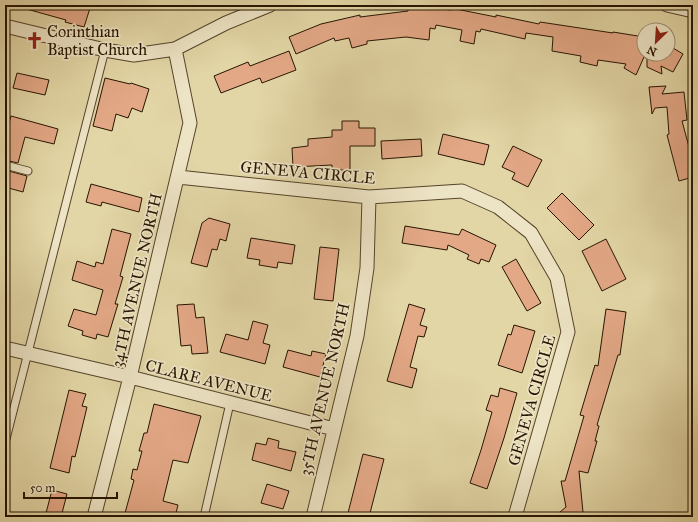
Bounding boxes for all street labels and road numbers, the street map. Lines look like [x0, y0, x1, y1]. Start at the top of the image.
street label: GENEVA CIRCLE [240, 157, 376, 188]
street label: 34TH AVENUE NORTH [107, 191, 166, 369]
street label: 35TH AVENUE NORTH [295, 301, 354, 477]
street label: GENEVA CIRCLE [504, 333, 559, 468]
street label: CLARE AVENUE [144, 356, 274, 405]

